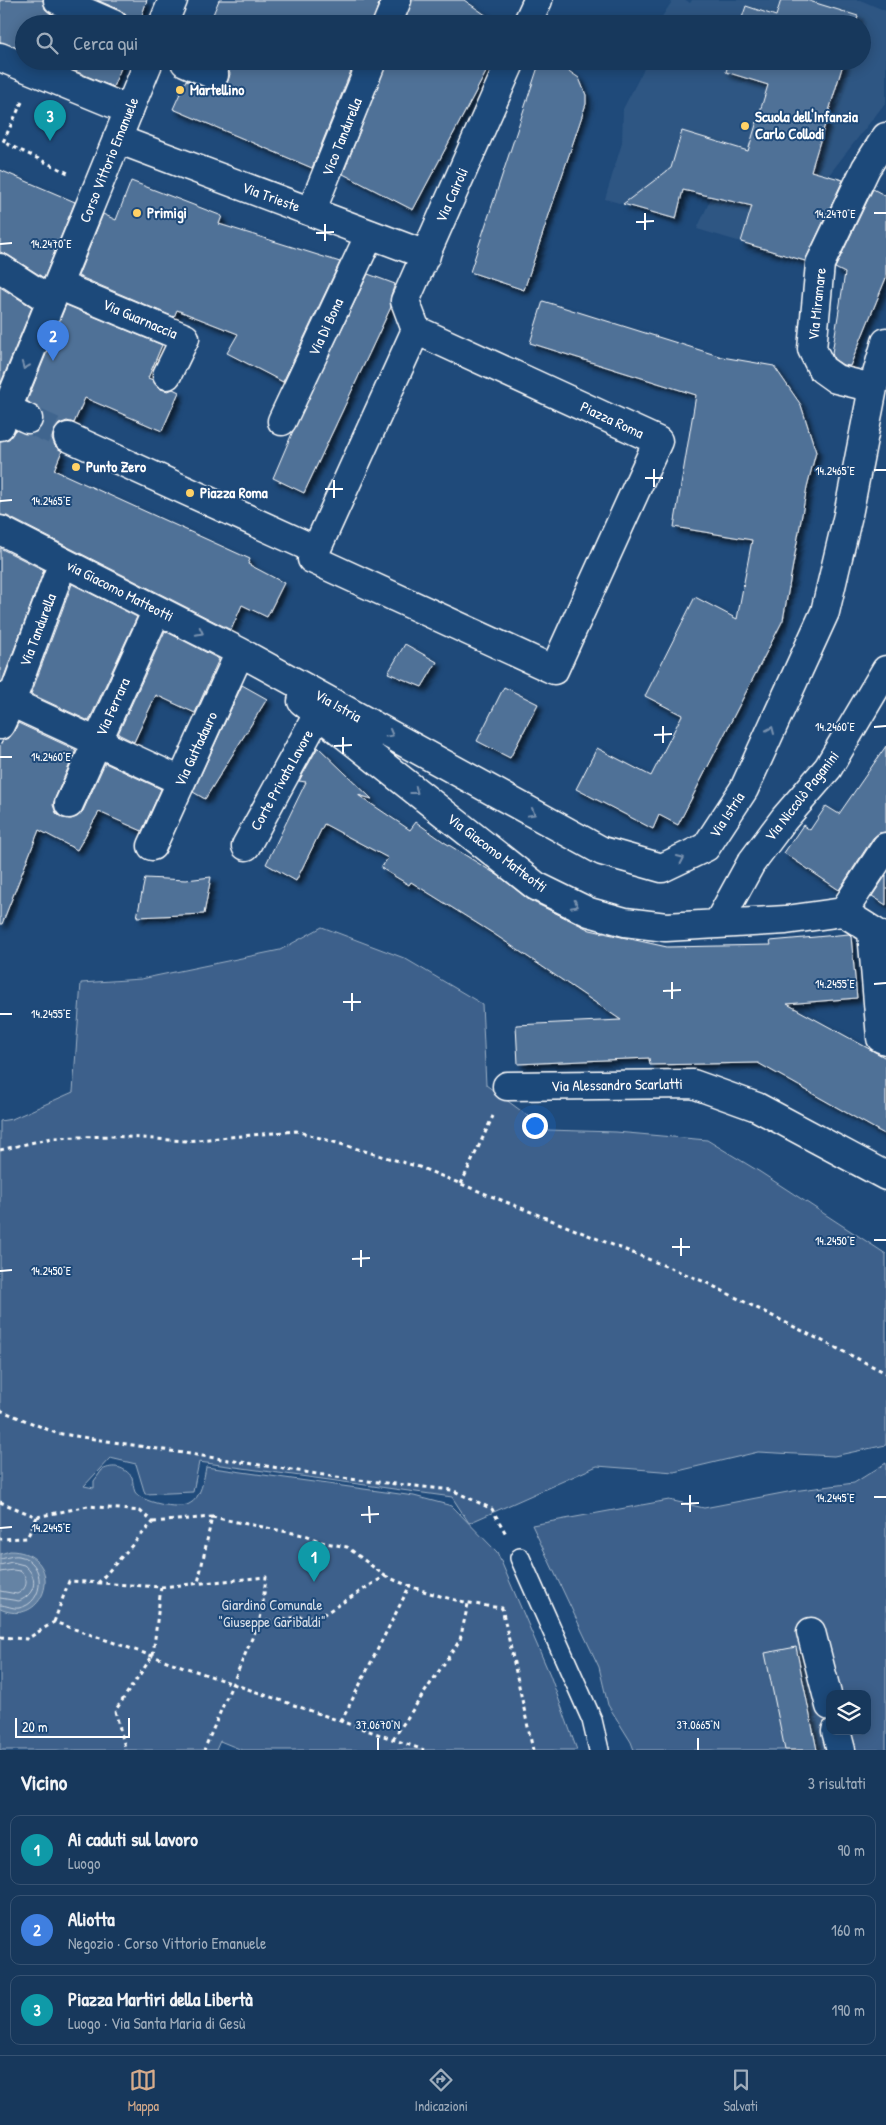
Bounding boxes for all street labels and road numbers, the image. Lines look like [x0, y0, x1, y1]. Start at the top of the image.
street label: Corso Vittorio Emanuele [74, 94, 143, 226]
street label: Vico Tandurella [316, 94, 367, 179]
street label: Via Cairoli [430, 164, 473, 225]
street label: Via Trieste [239, 176, 303, 217]
street label: Via Miramare [802, 267, 831, 341]
street label: Via Guarnaccia [99, 293, 181, 344]
street label: Via Di Bona [303, 294, 348, 359]
street label: Piazza Roma [577, 396, 647, 443]
street label: via Giacomo Matteotti [63, 555, 177, 627]
street label: Via Tandurella [14, 590, 61, 669]
street label: Via Ferrara [90, 674, 135, 739]
street label: Via Istria [311, 684, 366, 727]
street label: Via Guttadauro [169, 708, 222, 790]
street label: Corte Privata Lavore [245, 725, 318, 834]
street label: Via Niccolò Paganini [760, 746, 844, 845]
street label: Via Istria [704, 788, 749, 842]
street label: Via Giacomo Matteotti [443, 808, 552, 897]
street label: Via Alessandro Scarlatti [551, 1073, 683, 1096]

